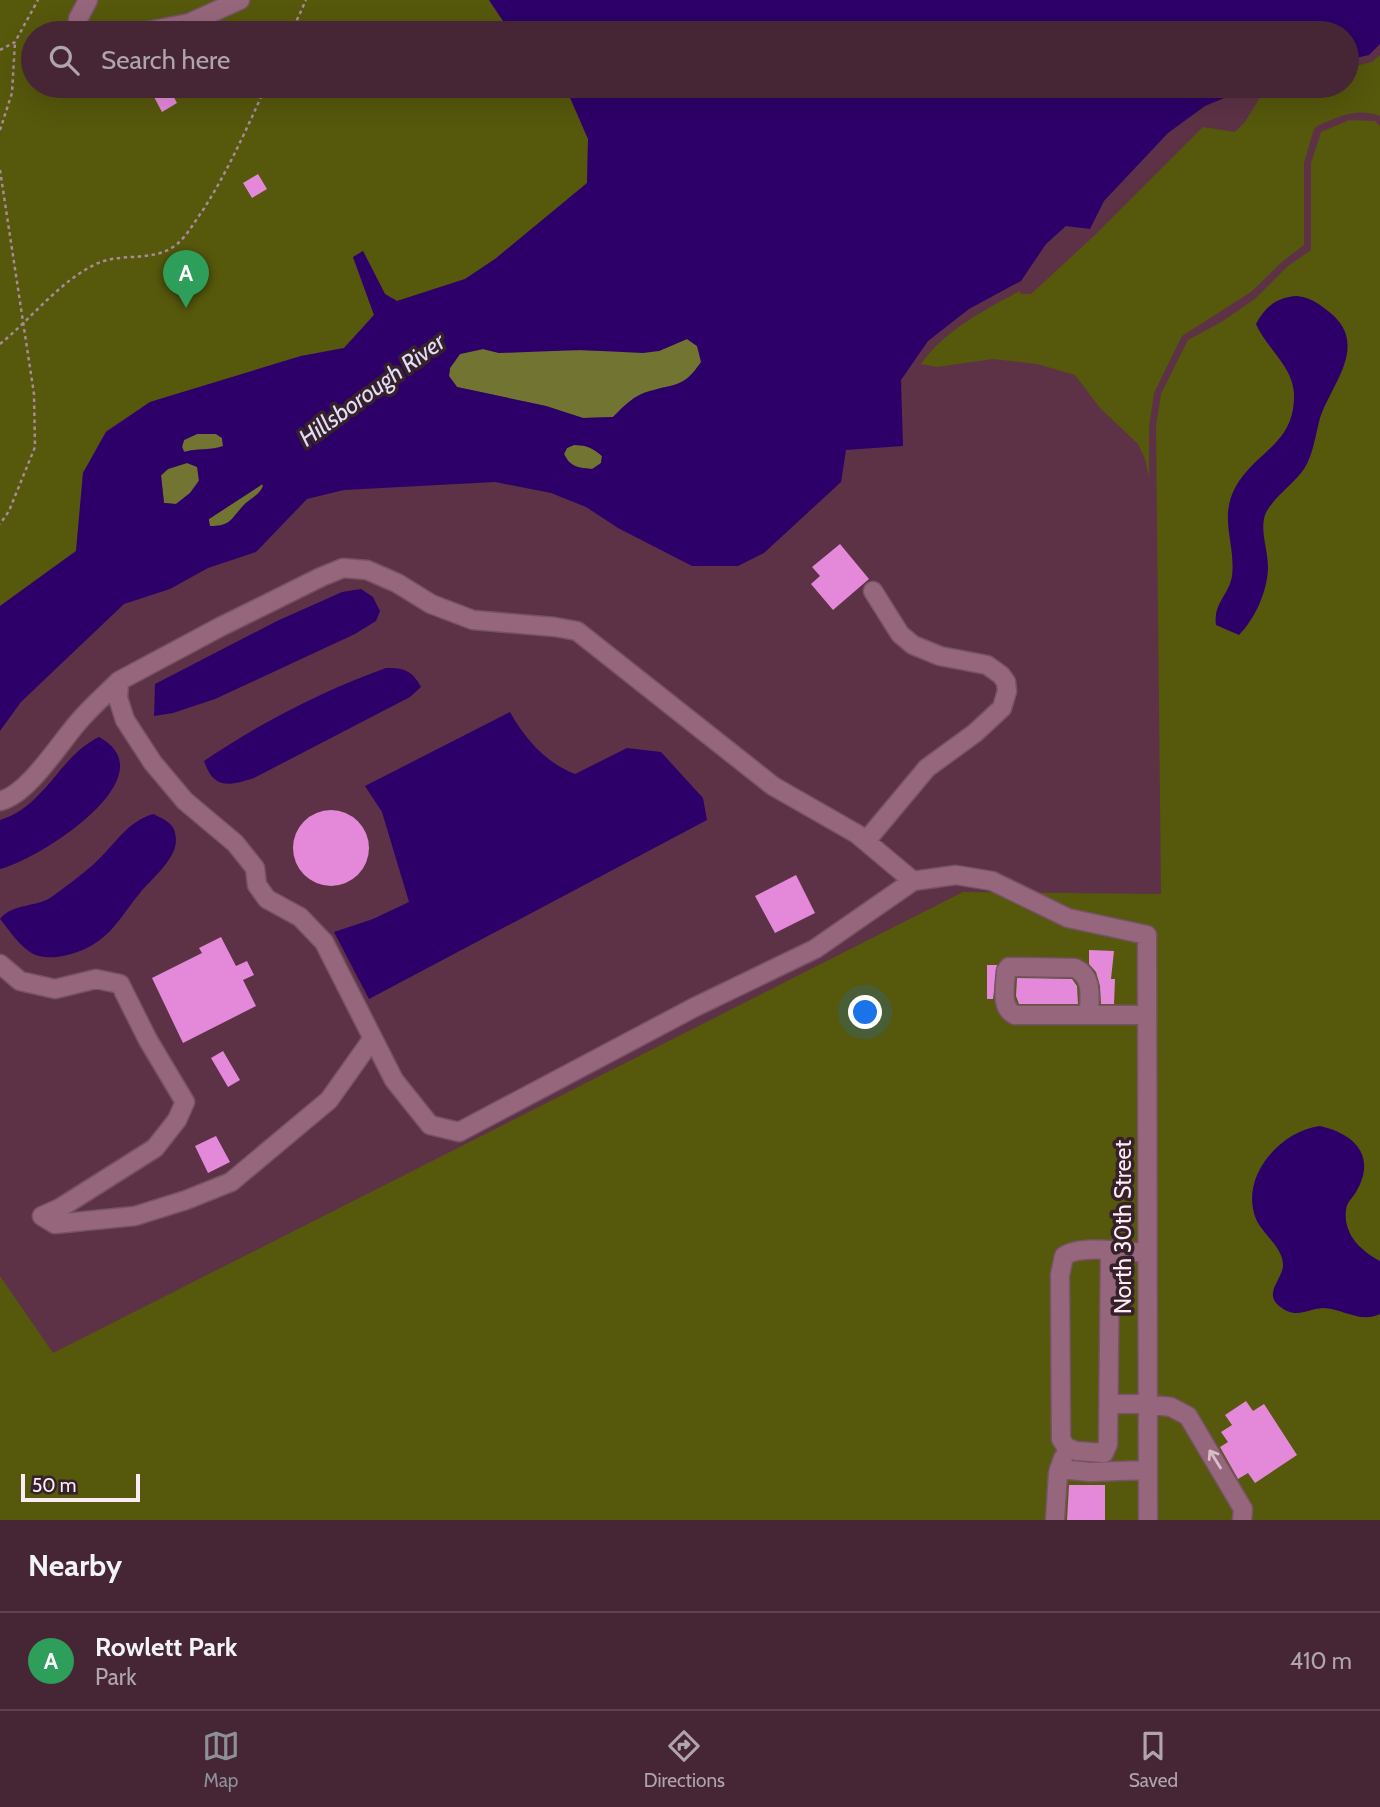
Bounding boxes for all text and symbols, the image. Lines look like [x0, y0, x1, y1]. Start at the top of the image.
search box [21, 21, 1359, 98]
icon: search [45, 41, 83, 79]
text: Search here [101, 44, 230, 76]
pin: A [163, 250, 209, 308]
water label: Hillsborough River [293, 326, 452, 452]
your location [848, 995, 882, 1029]
street label: North 30th Street [1109, 1140, 1137, 1314]
one-way arrow [1208, 1450, 1222, 1470]
scale bar [21, 1471, 140, 1503]
text: 50 m [32, 1474, 76, 1497]
text: Nearby [28, 1547, 122, 1584]
text: Rowlett Park [95, 1631, 237, 1663]
text: A [44, 1647, 58, 1675]
text: 410 m [1290, 1647, 1352, 1675]
text: Park [95, 1663, 136, 1691]
tab: Map [202, 1727, 240, 1792]
tab: Directions [644, 1727, 725, 1792]
tab: Saved [1129, 1727, 1178, 1792]

